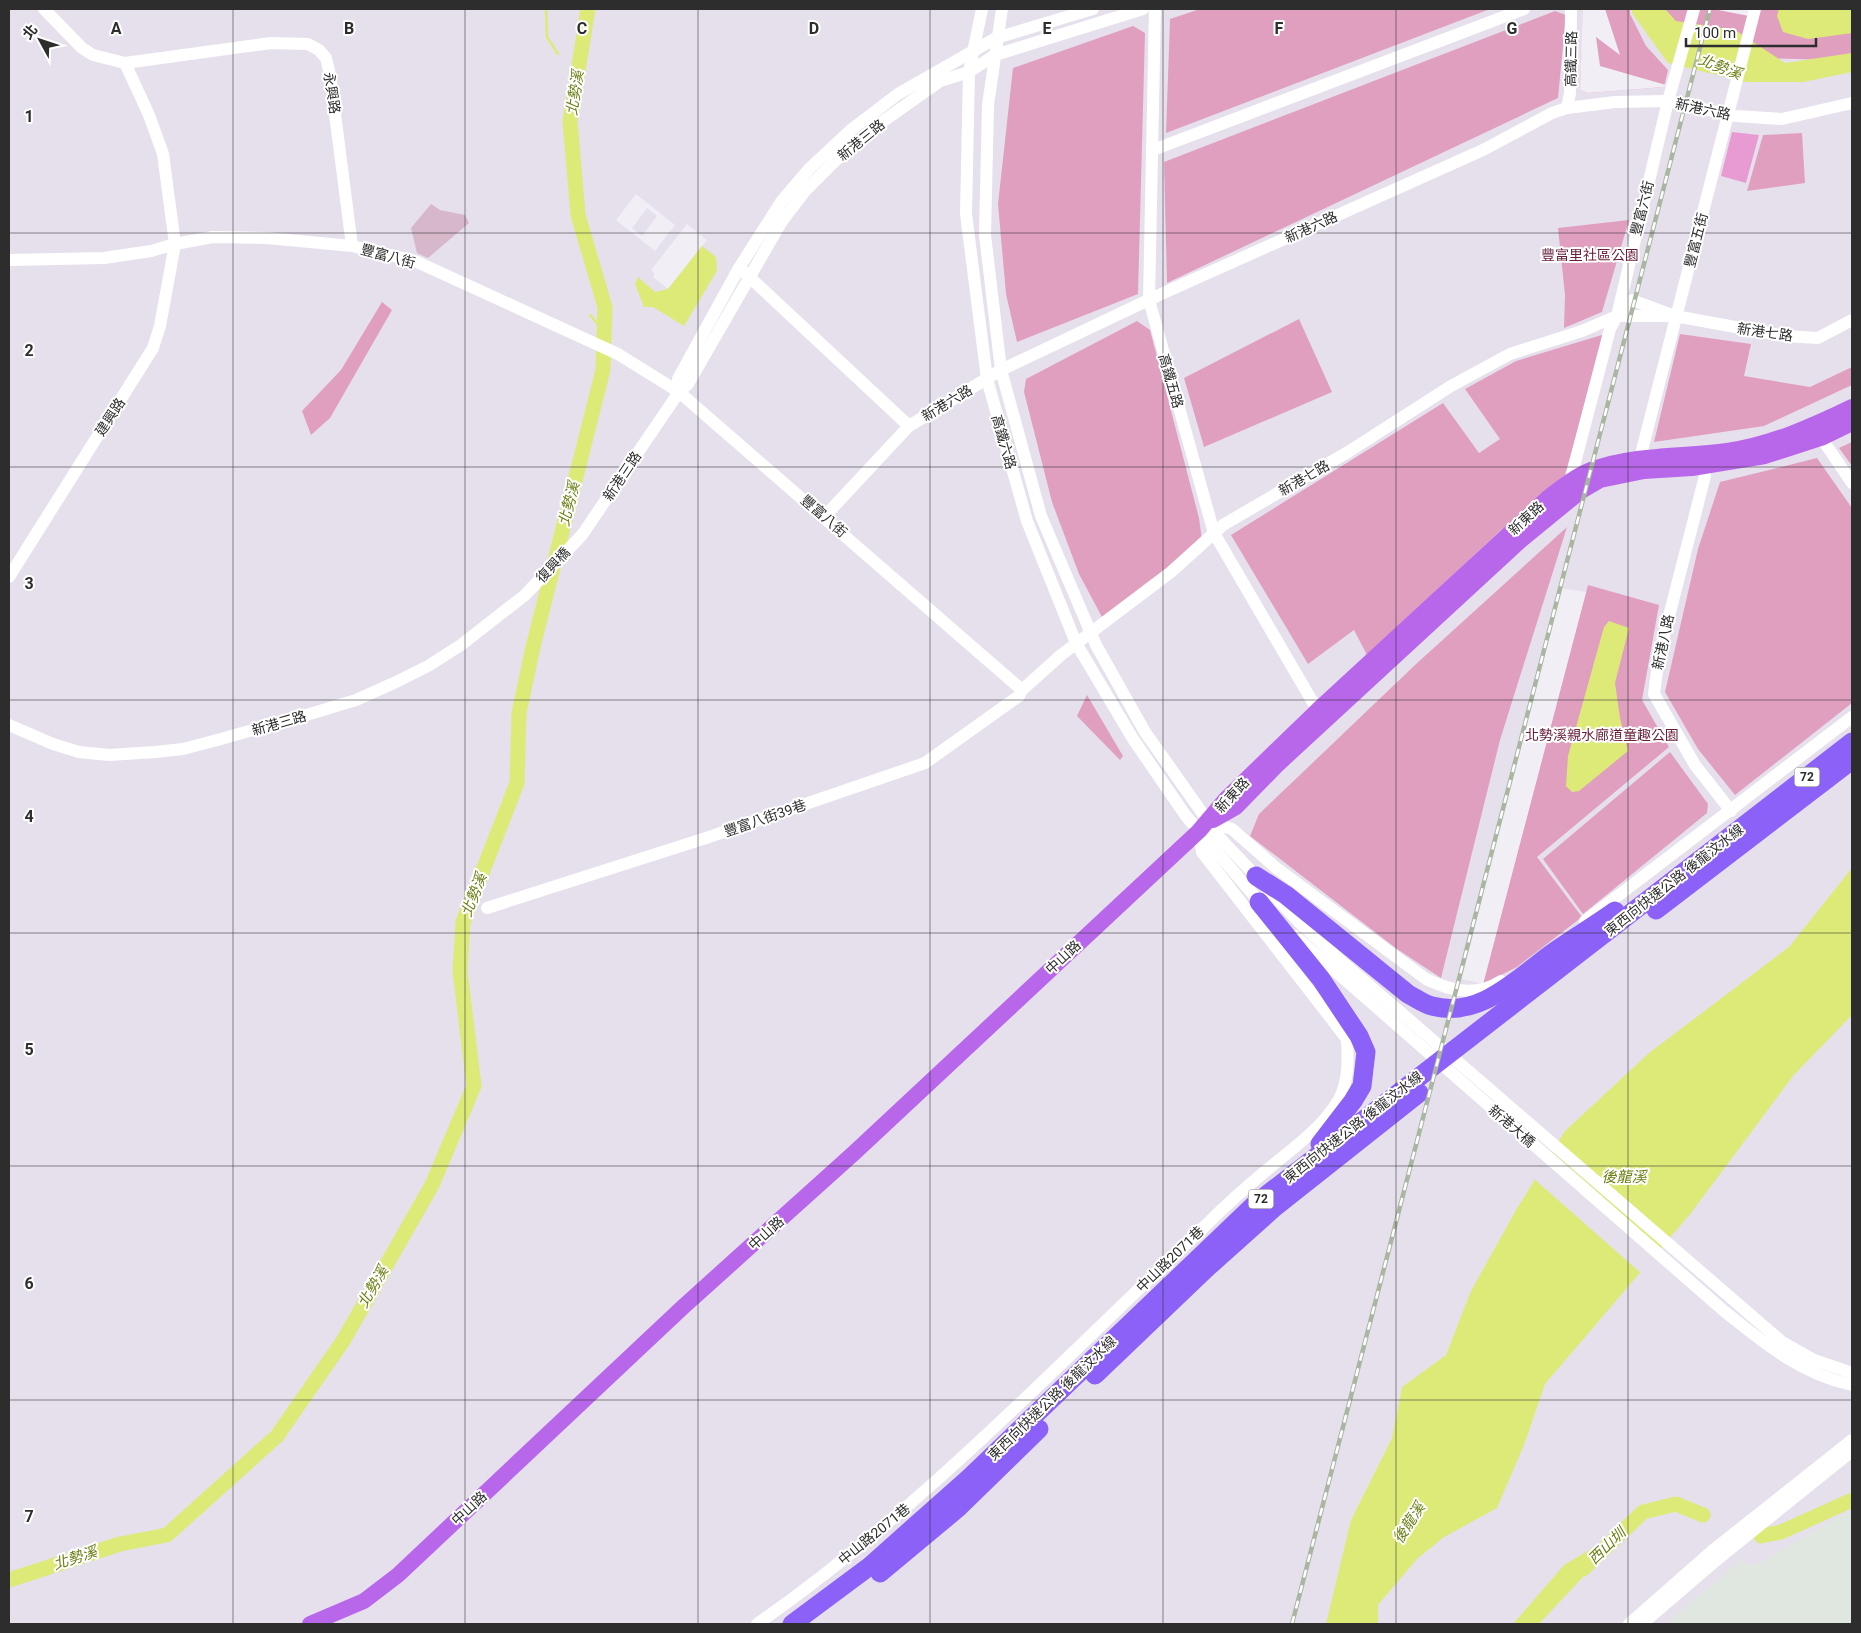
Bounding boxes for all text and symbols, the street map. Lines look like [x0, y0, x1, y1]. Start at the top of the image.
north arrow [15, 15, 65, 65]
scale bar [1686, 15, 1816, 47]
text: A [111, 19, 122, 38]
text: B [344, 19, 354, 38]
text: C [577, 19, 587, 38]
text: D [809, 19, 819, 38]
text: E [1043, 19, 1052, 38]
text: F [1275, 19, 1284, 38]
text: G [1507, 19, 1518, 38]
text: 北 [19, 21, 41, 42]
text: 100 m [1694, 24, 1736, 42]
street label: 高鐵三路 [1563, 31, 1579, 87]
water label: 北勢溪 [1696, 51, 1746, 84]
water label: 北勢溪 [563, 67, 588, 117]
street label: 永興路 [321, 71, 343, 115]
street label: 新港六路 [1674, 95, 1732, 123]
text: 1 [24, 107, 34, 126]
street label: 新港三路 [834, 116, 888, 164]
street label: 豐富六街 [1627, 179, 1657, 237]
street label: 新港六路 [1282, 208, 1340, 246]
street label: 豐富五街 [1681, 211, 1711, 269]
street label: 豐富八街 [359, 241, 417, 271]
park label: 豐富里社區公園 [1541, 247, 1639, 263]
street label: 新港七路 [1736, 320, 1794, 344]
text: 2 [24, 341, 34, 360]
street label: 高鐵五路 [1156, 352, 1186, 410]
street label: 新港六路 [919, 382, 975, 424]
street label: 建興路 [92, 395, 128, 439]
street label: 高鐵六路 [989, 413, 1019, 471]
street label: 新港三路 [600, 448, 644, 504]
street label: 新港七路 [1276, 457, 1332, 499]
water label: 北勢溪 [555, 478, 584, 528]
street label: 豐富八街 [798, 492, 850, 540]
street label: 新東路 [1505, 498, 1547, 538]
street label: 復興橋 [533, 544, 573, 586]
text: 3 [24, 574, 34, 593]
street label: 新港八路 [1649, 613, 1677, 671]
street label: 新港三路 [250, 708, 308, 738]
park label: 北勢溪親水廊道童趣公園 [1525, 727, 1679, 743]
road number: 72 [1794, 768, 1820, 786]
street label: 新東路 [1212, 774, 1252, 816]
street label: 豐富八街39巷 [722, 796, 808, 840]
text: 4 [24, 807, 34, 826]
street label: 東西向快速公路 後龍汶水線 [1602, 821, 1746, 939]
water label: 北勢溪 [458, 869, 491, 919]
street label: 中山路 [1042, 937, 1084, 977]
text: 5 [24, 1040, 34, 1059]
street label: 東西向快速公路 後龍汶水線 [1281, 1068, 1425, 1186]
street label: 新港大橋 [1486, 1102, 1538, 1150]
water label: 後龍溪 [1601, 1168, 1648, 1186]
road number: 72 [1248, 1190, 1274, 1208]
street label: 中山路 [745, 1213, 787, 1253]
street label: 中山路2071巷 [1133, 1223, 1207, 1295]
water label: 北勢溪 [354, 1261, 393, 1311]
text: 6 [24, 1274, 34, 1293]
street label: 東西向快速公路 後龍汶水線 [985, 1333, 1119, 1463]
street label: 中山路 [448, 1488, 490, 1528]
water label: 後龍溪 [1389, 1498, 1430, 1547]
street label: 中山路2071巷 [835, 1500, 913, 1568]
text: 7 [24, 1507, 34, 1526]
water label: 西山圳 [1585, 1523, 1631, 1568]
water label: 北勢溪 [51, 1542, 101, 1574]

